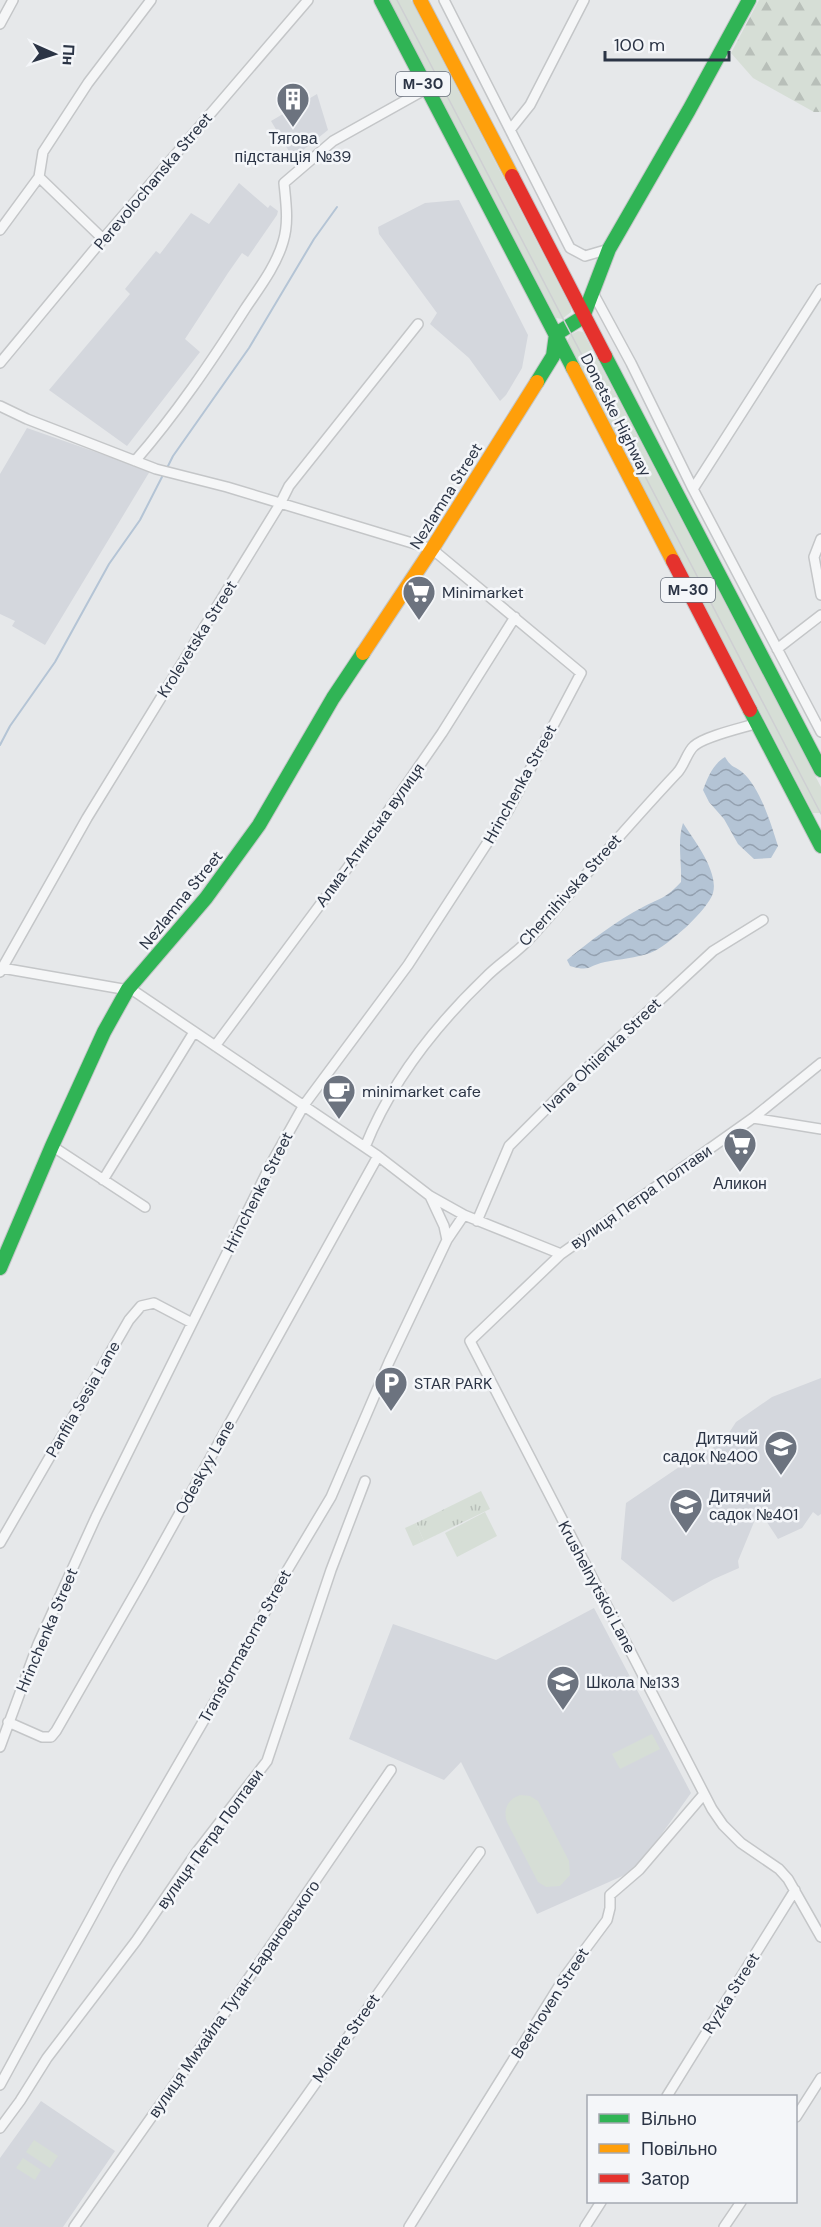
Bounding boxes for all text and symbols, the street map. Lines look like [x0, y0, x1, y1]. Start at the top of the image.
north arrow [24, 24, 84, 84]
scale bar [605, 24, 730, 62]
text: 100 m [614, 33, 665, 57]
text: Пн [57, 44, 80, 66]
road number: М-30 [396, 72, 450, 96]
building icon: Тягова пiдстанцiя №39 [275, 81, 311, 128]
street label: Perevolochanska Street [89, 108, 217, 254]
place label: Тягова пiдстанцiя №39 [235, 128, 351, 167]
street label: Donetske Highway [576, 350, 656, 480]
street label: Nezlamna Street [405, 439, 487, 553]
supermarket icon: Minimarket [401, 574, 437, 621]
street label: Krolevetska Street [153, 577, 241, 701]
road number: М-30 [661, 578, 715, 602]
place label: Minimarket [442, 582, 524, 603]
street label: Hrinchenka Street [479, 721, 561, 847]
street label: Алма-Атинська вулиця [311, 759, 429, 911]
street label: Chernihivska Street [514, 829, 626, 951]
street label: Nezlamna Street [135, 846, 227, 954]
street label: Ivana Ohiienka Street [538, 993, 666, 1117]
cafe icon: minimarket cafe [321, 1073, 357, 1120]
place label: minimarket cafe [362, 1081, 481, 1102]
supermarket icon: Аликон [722, 1126, 758, 1173]
street label: Hrinchenka Street [219, 1128, 297, 1256]
street label: вулиця Петра Полтави [566, 1140, 716, 1254]
place label: Аликон [713, 1173, 767, 1194]
street label: Panfila Sesia Lane [41, 1337, 125, 1461]
parking icon: STAR PARK [373, 1365, 409, 1412]
place label: STAR PARK [414, 1373, 492, 1394]
street label: Odeskyy Lane [170, 1416, 240, 1518]
place label: Дитячий садок №400 [663, 1428, 758, 1467]
school or university icon: Дитячий садок №400 [763, 1429, 799, 1476]
place label: Дитячий садок №401 [709, 1486, 798, 1525]
school or university icon: Дитячий садок №401 [668, 1487, 704, 1534]
street label: Krushelnytskoi Lane [553, 1517, 641, 1657]
street label: Hrinchenka Street [11, 1565, 83, 1695]
street label: Transformatorna Street [194, 1566, 296, 1726]
school or university icon: Школа №133 [545, 1664, 581, 1711]
place label: Школа №133 [586, 1672, 680, 1693]
street label: вулиця Петра Полтави [152, 1765, 268, 1913]
street label: вулиця Михайла Туган-Барановського [144, 1876, 324, 2122]
street label: Beethoven Street [506, 1944, 594, 2062]
street label: Ryzka Street [698, 1948, 764, 2038]
street label: Moliere Street [308, 1989, 384, 2087]
legend [587, 2095, 797, 2203]
text: Вільно [641, 2107, 697, 2131]
text: Повільно [641, 2137, 717, 2161]
text: Затор [641, 2167, 690, 2191]

